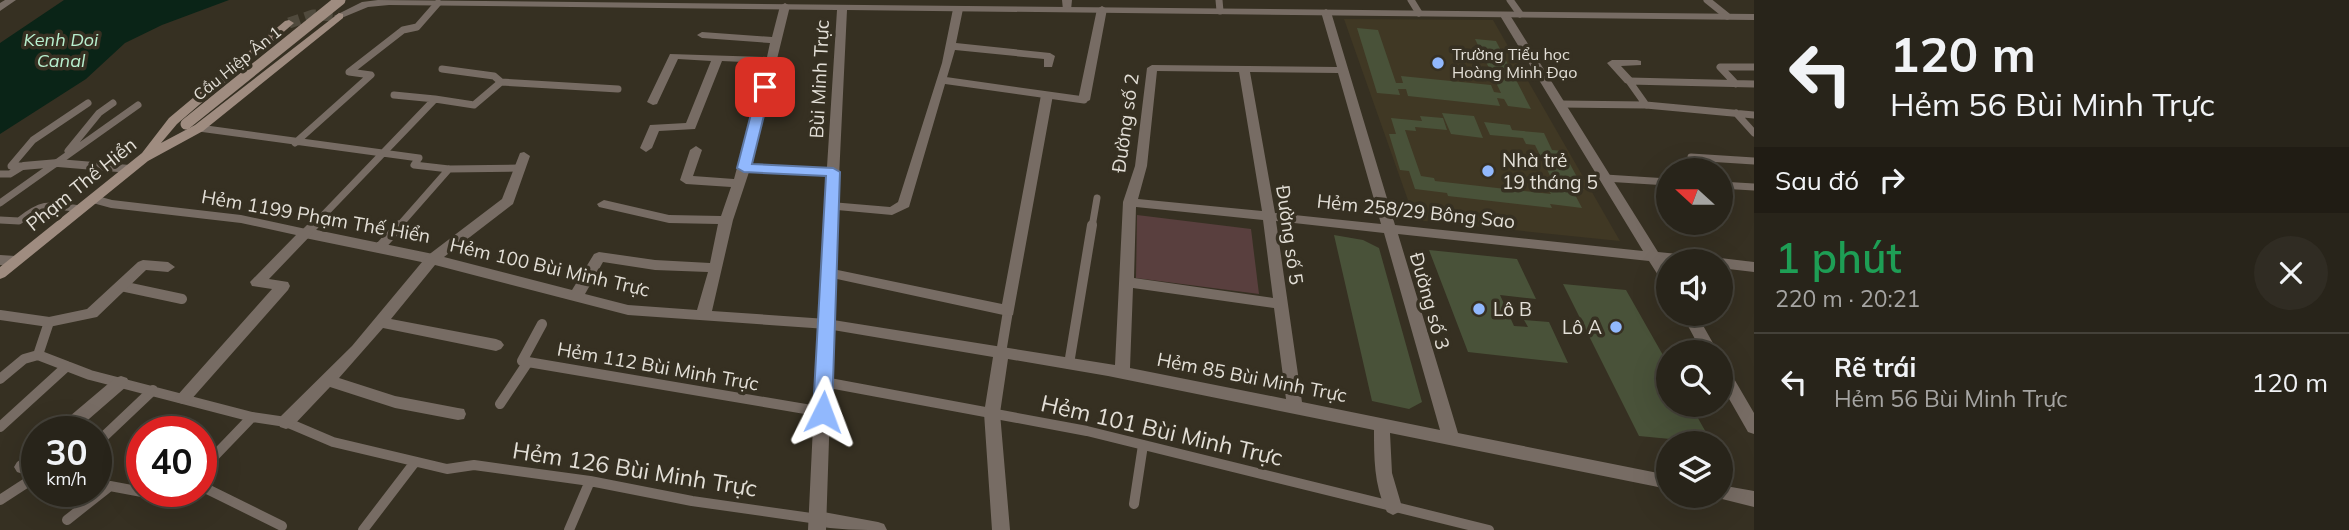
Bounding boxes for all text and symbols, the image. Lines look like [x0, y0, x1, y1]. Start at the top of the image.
street label: Bùi Minh Trực [804, 19, 834, 139]
street label: Cầu Hiệp Ân 1 [189, 21, 285, 105]
text: 120 m [1890, 23, 2036, 84]
water label: Kenh Doi Canal [24, 28, 99, 72]
icon: left [1775, 28, 1866, 119]
place label: Trường Tiểu học Hoàng Minh Đạo [1452, 44, 1577, 82]
marker: Trường Tiểu học Hoàng Minh Đạo [1430, 55, 1446, 71]
pin [735, 57, 795, 117]
icon: arrive [746, 68, 784, 106]
street label: Đường số 2 [1106, 72, 1144, 174]
text: Hẻm 56 Bùi Minh Trực [1890, 84, 2215, 124]
street label: Phạm Thế Hiển [21, 132, 141, 236]
place label: Nhà trẻ 19 tháng 5 [1502, 148, 1598, 194]
north arrow [1656, 158, 1732, 234]
map controls [1656, 158, 1733, 508]
icon: right [1873, 161, 1911, 199]
marker: Nhà trẻ 19 tháng 5 [1480, 163, 1496, 179]
text: Sau đó [1775, 164, 1859, 197]
street label: Hẻm 1199 Phạm Thế Hiển [200, 184, 432, 248]
street label: Đường số 5 [1271, 184, 1309, 286]
street label: Hẻm 258/29 Bông Sao [1316, 189, 1516, 233]
text: 1 phút [1775, 231, 1902, 284]
street label: Hẻm 100 Bùi Minh Trực [448, 232, 652, 302]
button: close [2254, 236, 2328, 310]
button: sound [1656, 249, 1733, 326]
street label: Đường số 3 [1405, 250, 1455, 352]
text: 220 m · 20:21 [1775, 284, 1920, 313]
place label: Lô B [1493, 297, 1532, 321]
marker: Lô B [1471, 301, 1487, 317]
place label: Lô A [1562, 315, 1602, 339]
marker: Lô A [1608, 319, 1624, 335]
street label: Hẻm 112 Bùi Minh Trực [555, 336, 761, 396]
button: search [1656, 340, 1733, 417]
street label: Hẻm 85 Bùi Minh Trực [1155, 347, 1349, 407]
text: Rẽ trái [1834, 351, 1916, 384]
icon: left [1775, 363, 1813, 401]
text: 120 m [2252, 366, 2328, 399]
position arrow [786, 375, 860, 449]
text: Hẻm 56 Bùi Minh Trực [1834, 384, 2068, 413]
street label: Hẻm 101 Bùi Minh Trực [1038, 388, 1286, 472]
speed limit sign: 40 [126, 416, 217, 507]
text: 30 [45, 430, 88, 474]
button: layers [1656, 431, 1733, 508]
street label: Hẻm 126 Bùi Minh Trực [511, 435, 759, 503]
text: km/h [46, 467, 87, 490]

